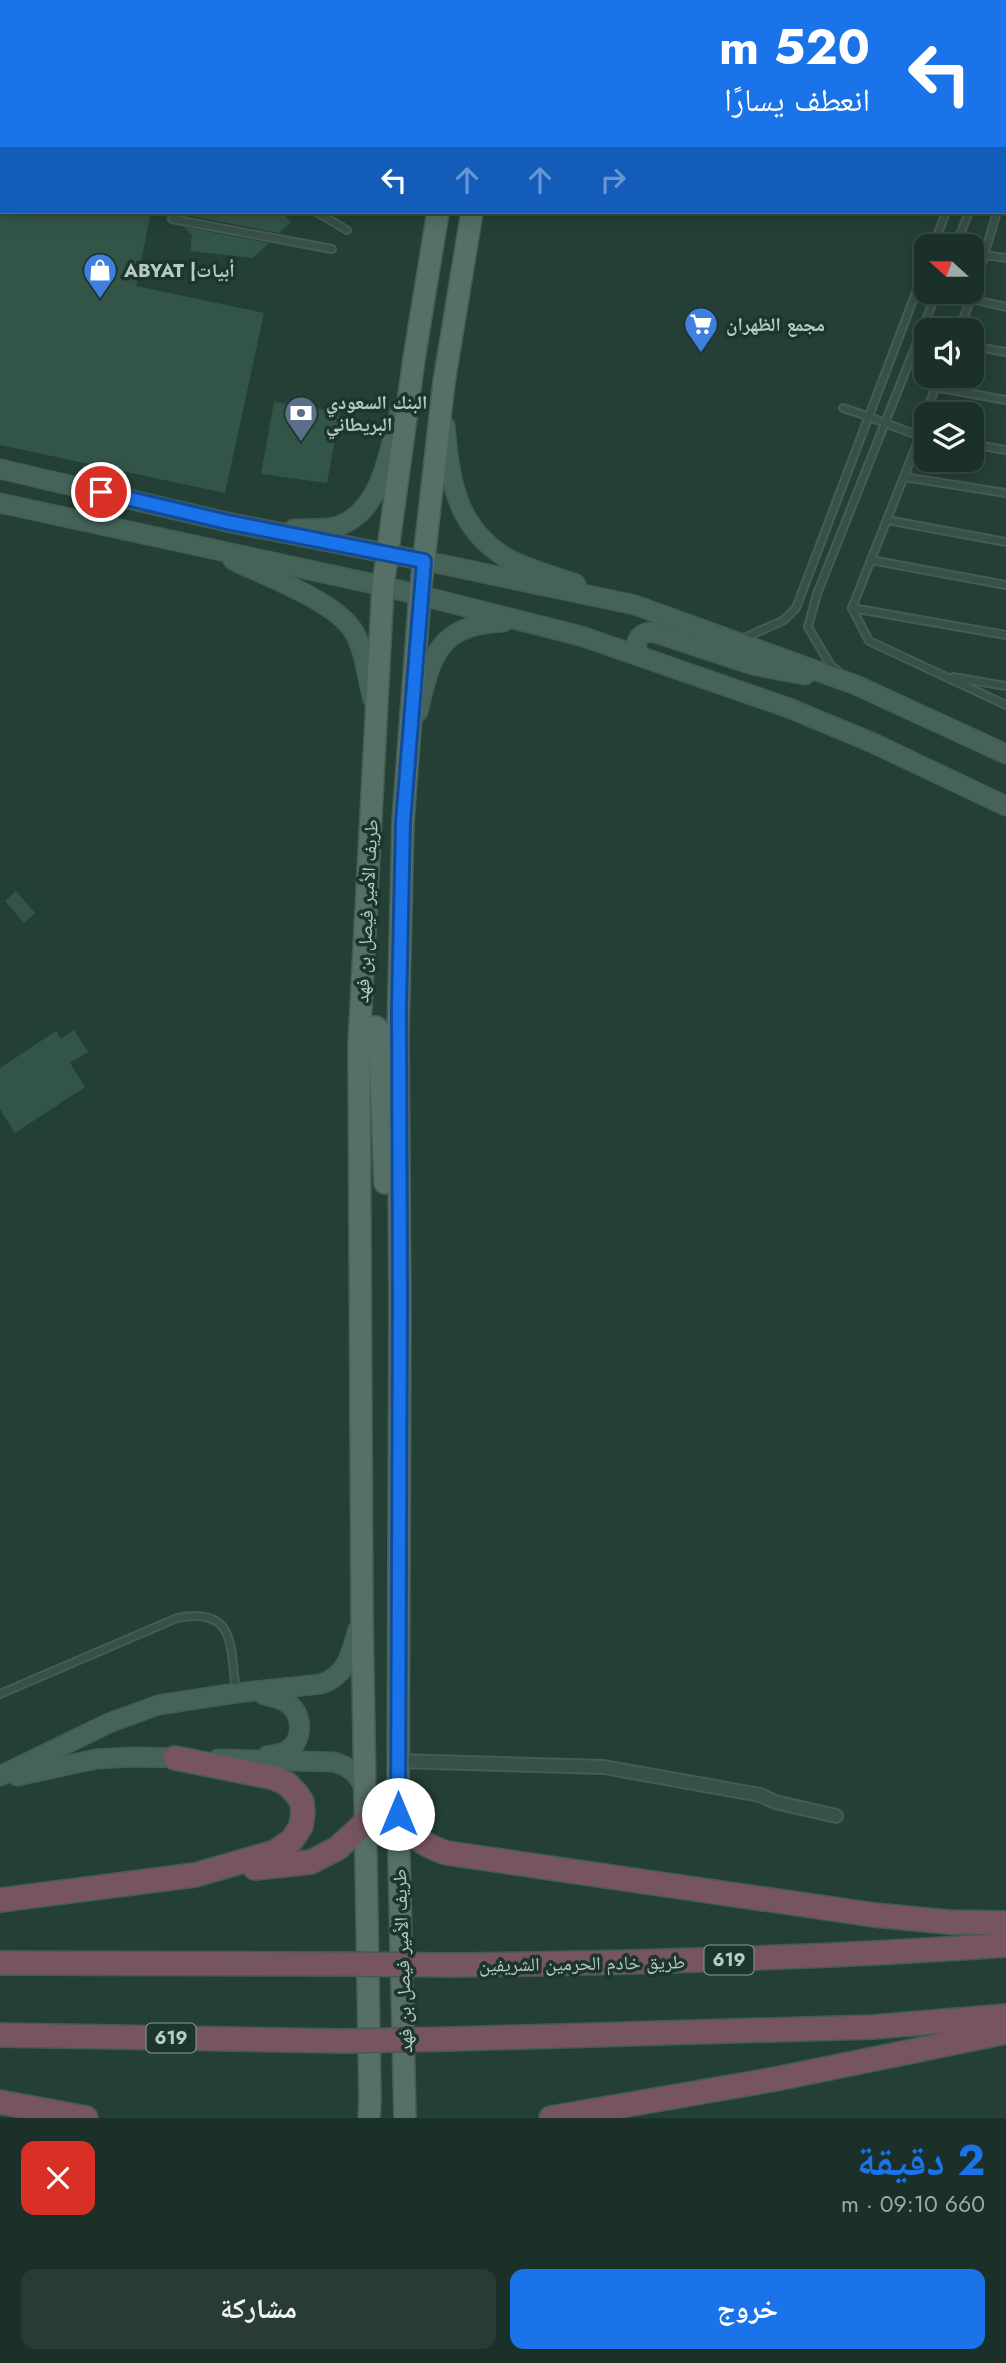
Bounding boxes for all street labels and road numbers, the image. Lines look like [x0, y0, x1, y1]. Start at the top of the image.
street label: طريف الأمير فيصل بن فهد [348, 818, 385, 1004]
street label: طريف الأمير فيصل بن فهد [386, 1869, 419, 2053]
road number: 619 [704, 1946, 754, 1974]
street label: طريق خادم الحرمين الشريفين [479, 1948, 685, 1979]
road number: 619 [146, 2024, 196, 2052]

